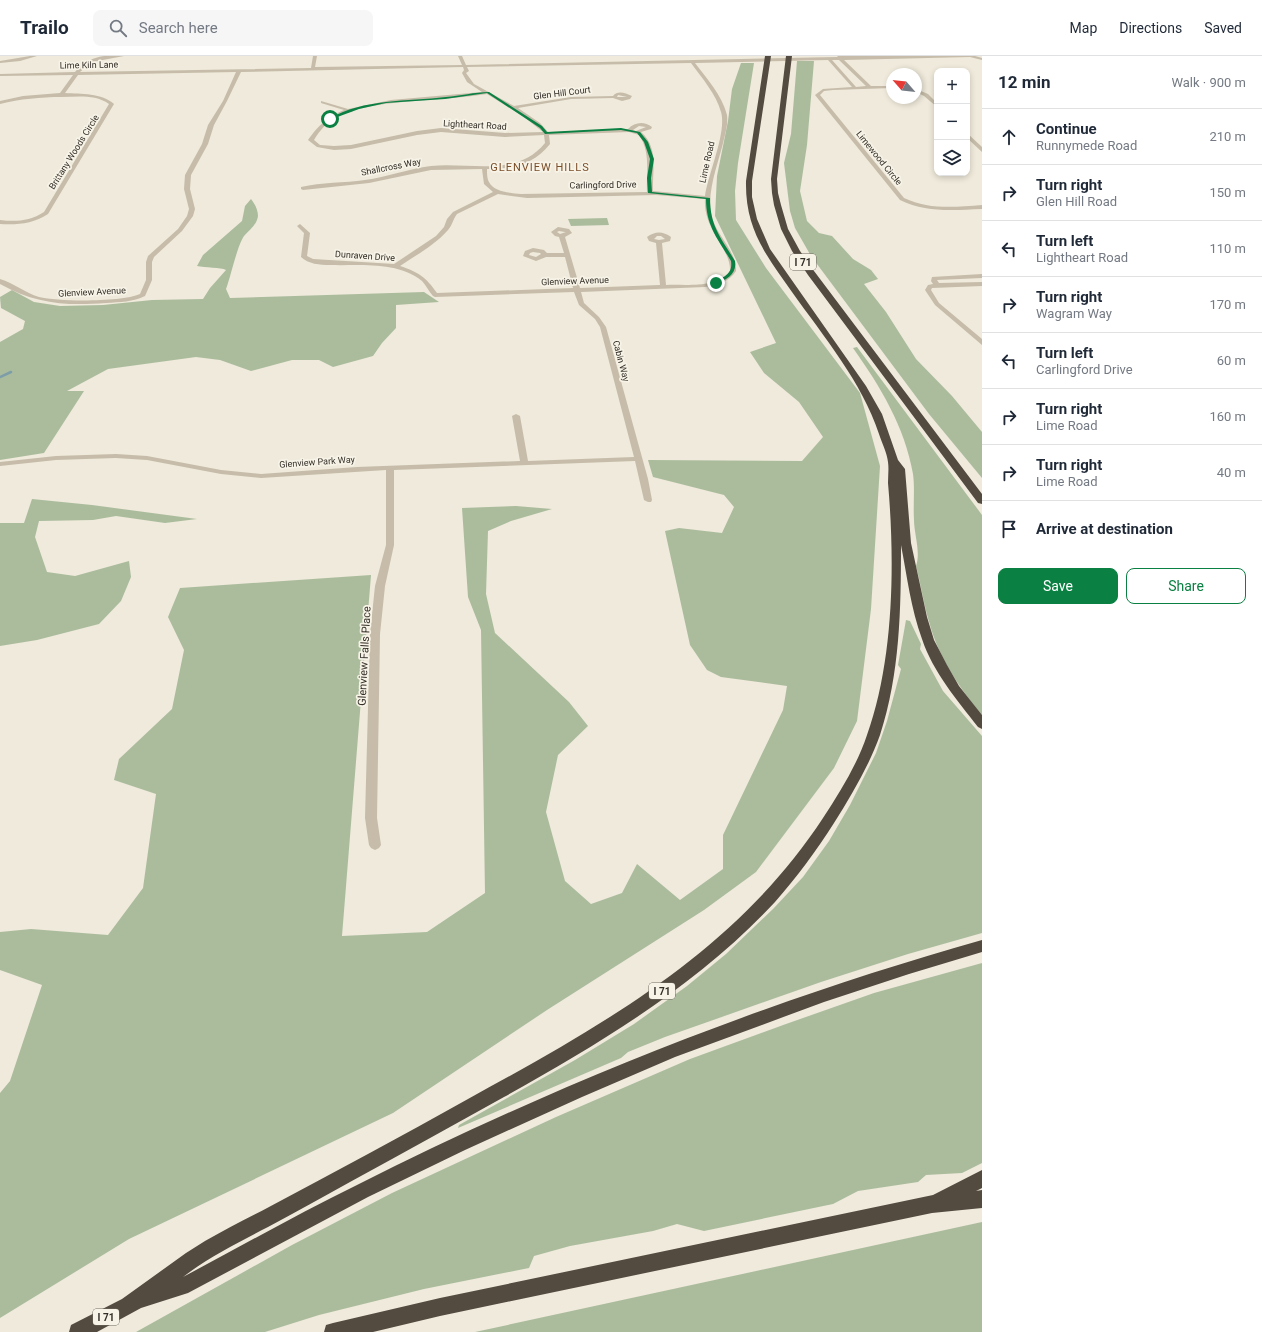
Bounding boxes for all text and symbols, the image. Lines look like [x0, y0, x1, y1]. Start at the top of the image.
search box [93, 10, 373, 46]
text: Trailo [20, 16, 69, 39]
icon: search [107, 17, 129, 39]
text: Search here [139, 19, 218, 37]
text: Map [1070, 20, 1097, 36]
text: Directions [1119, 20, 1182, 36]
text: Saved [1204, 20, 1242, 36]
street label: Lime Kiln Lane [60, 59, 119, 71]
north arrow [886, 68, 922, 104]
map controls [934, 68, 970, 176]
button: + [934, 68, 970, 104]
text: 12 min [998, 72, 1051, 92]
text: Walk · 900 m [1171, 75, 1246, 90]
street label: Glen Hill Court [533, 85, 591, 101]
button: − [934, 104, 970, 140]
route start [321, 110, 339, 128]
street label: Brittany Woods Circle [47, 113, 101, 191]
street label: Lightheart Road [443, 118, 507, 132]
text: Continue [1036, 120, 1097, 138]
icon: ahead [998, 126, 1020, 148]
street label: Limewood Circle [854, 129, 904, 187]
text: 210 m [1209, 129, 1246, 144]
text: Runnymede Road [1036, 138, 1137, 153]
street label: Lime Road [697, 140, 717, 184]
button: layers [934, 140, 970, 176]
street label: Shallcross Way [360, 156, 423, 178]
district label: GLENVIEW HILLS [490, 161, 590, 174]
text: Turn right [1036, 176, 1102, 194]
street label: Carlingford Drive [569, 179, 637, 191]
icon: right [998, 182, 1020, 204]
text: 150 m [1209, 185, 1246, 200]
text: Glen Hill Road [1036, 194, 1117, 209]
text: Turn left [1036, 232, 1093, 250]
icon: left [998, 238, 1020, 260]
text: 110 m [1209, 241, 1246, 256]
street label: Dunraven Drive [335, 249, 396, 263]
text: Lightheart Road [1036, 250, 1128, 265]
road number: I 71 [790, 254, 816, 270]
route end [707, 274, 725, 292]
street label: Glenview Avenue [541, 275, 609, 287]
street label: Glenview Avenue [58, 285, 126, 299]
text: Turn right [1036, 288, 1102, 306]
icon: right [998, 294, 1020, 316]
text: 170 m [1209, 297, 1246, 312]
text: Wagram Way [1036, 306, 1112, 321]
street label: Cabin Way [611, 339, 631, 383]
text: Turn left [1036, 344, 1093, 362]
icon: left [998, 350, 1020, 372]
text: 60 m [1217, 353, 1246, 368]
text: Carlingford Drive [1036, 362, 1133, 377]
text: Turn right [1036, 400, 1102, 418]
icon: right [998, 406, 1020, 428]
text: 160 m [1209, 409, 1246, 424]
text: Lime Road [1036, 418, 1098, 433]
street label: Glenview Park Way [279, 454, 356, 470]
text: Turn right [1036, 456, 1102, 474]
icon: right [998, 462, 1020, 484]
text: 40 m [1217, 465, 1246, 480]
text: Lime Road [1036, 474, 1098, 489]
icon: arrive [998, 518, 1020, 540]
text: Arrive at destination [1036, 520, 1173, 538]
button: Save [998, 568, 1118, 604]
button: Share [1126, 568, 1246, 604]
street label: Glenview Falls Place [355, 606, 374, 706]
road number: I 71 [649, 983, 675, 999]
road number: I 71 [93, 1309, 119, 1325]

